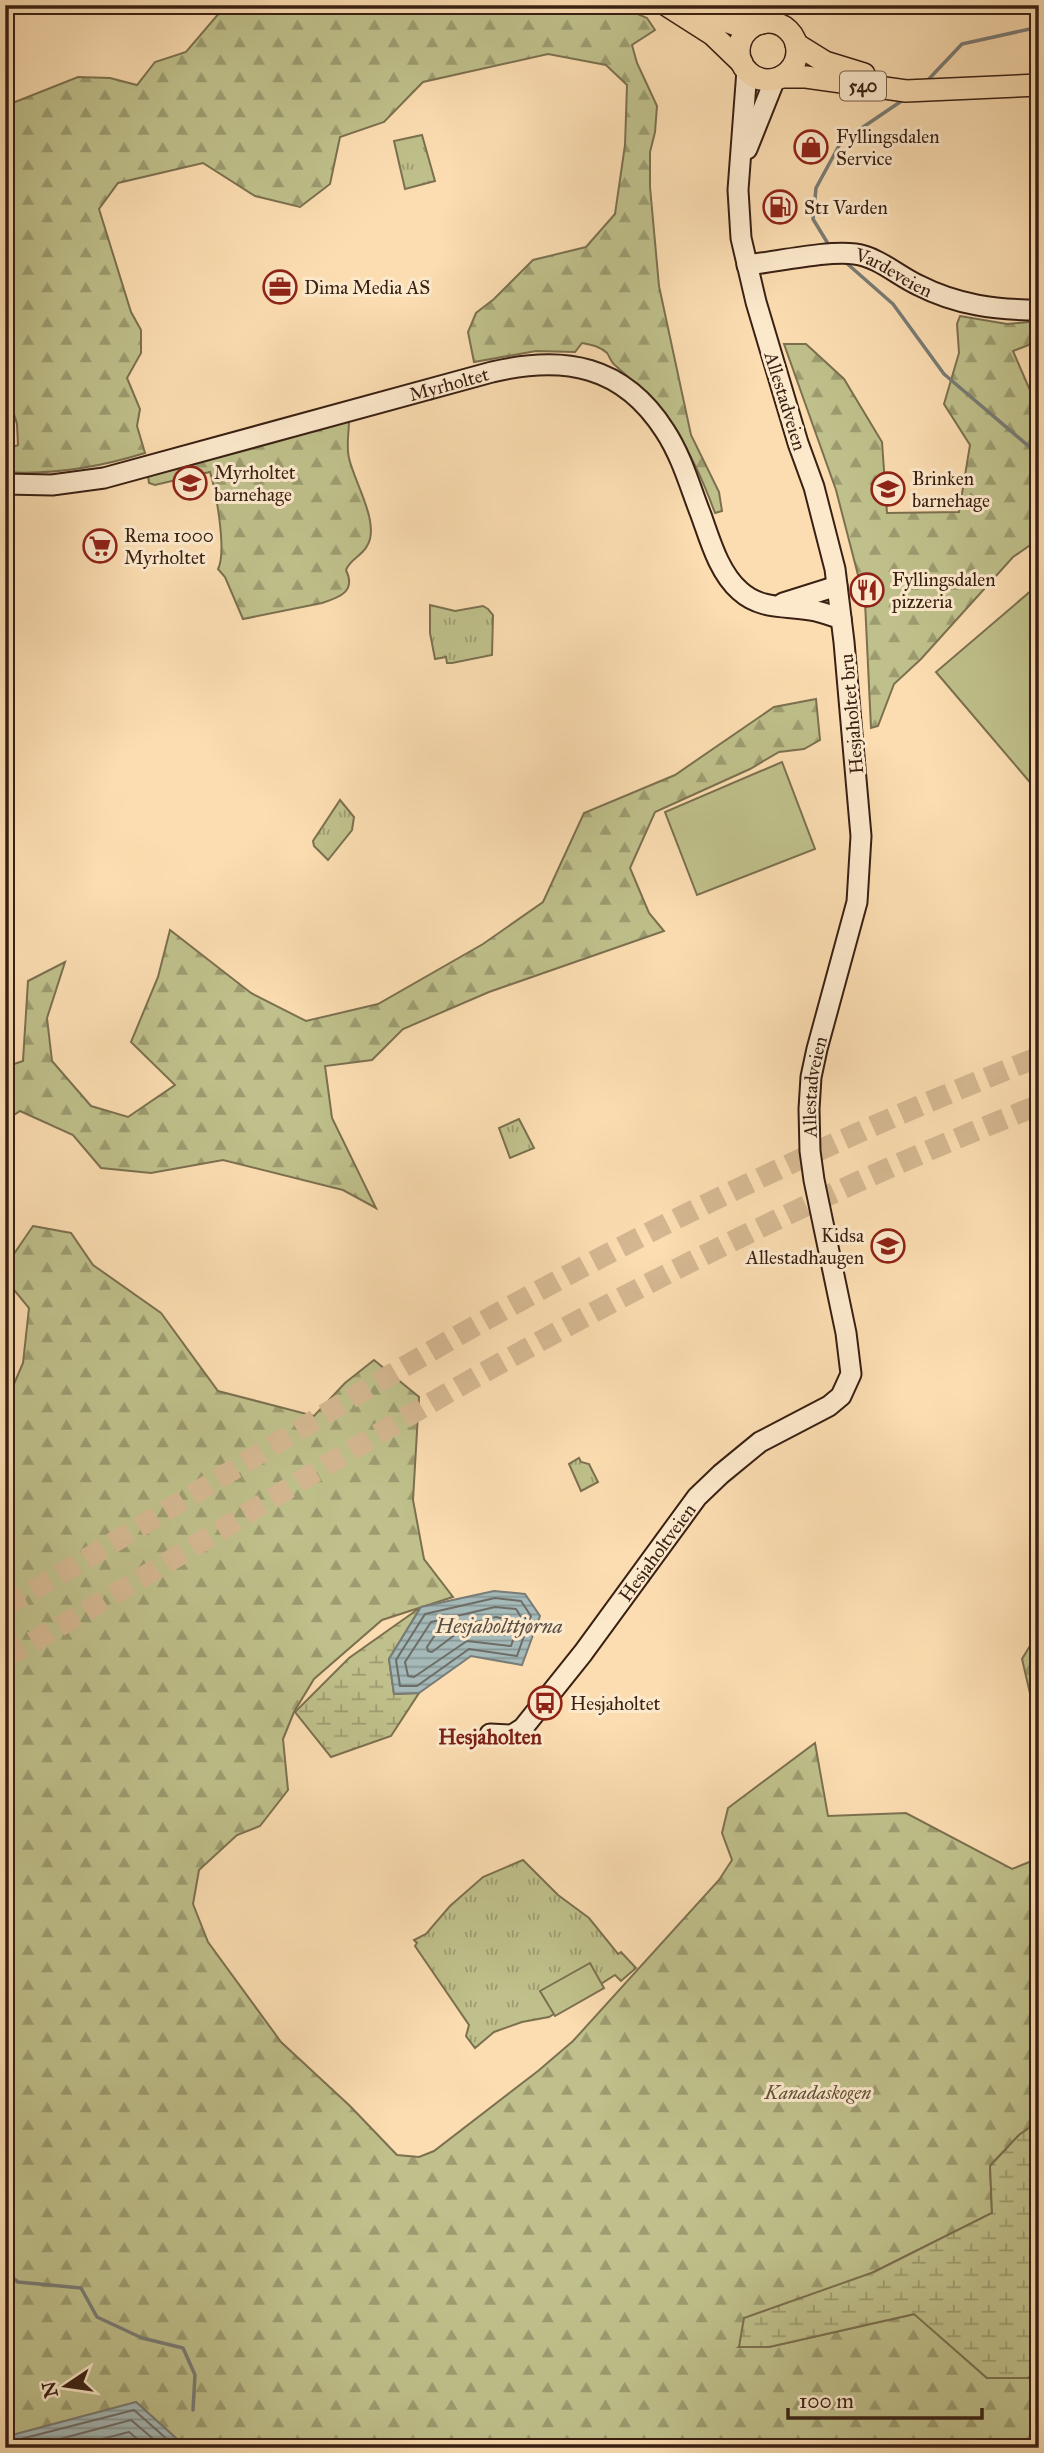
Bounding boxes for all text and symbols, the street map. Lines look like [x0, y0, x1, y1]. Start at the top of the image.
road number: 540 [840, 72, 886, 100]
place label: Fyllingsdalen Service [836, 125, 940, 170]
shop icon: Fyllingsdalen Service [792, 128, 830, 166]
fuel station icon: St1 Varden [761, 188, 799, 226]
place label: St1 Varden [804, 196, 888, 219]
street label: Vardeveien [852, 243, 936, 302]
office icon: Dima Media AS [261, 268, 299, 306]
place label: Dima Media AS [304, 276, 430, 299]
street label: Allestadveien [759, 348, 811, 453]
street label: Myrholtet [407, 362, 492, 406]
place label: Myrholtet barnehage [214, 461, 296, 507]
school or university icon: Myrholtet barnehage [171, 464, 209, 502]
place label: Brinken barnehage [912, 467, 990, 513]
school or university icon: Brinken barnehage [869, 470, 907, 508]
place label: Rema 1000 Myrholtet [124, 524, 214, 569]
supermarket icon: Rema 1000 Myrholtet [81, 527, 119, 565]
place label: Fyllingsdalen pizzeria [891, 568, 996, 613]
restaurant icon: Fyllingsdalen pizzeria [848, 571, 886, 609]
street label: Hesjaholtet bru [835, 653, 868, 775]
street label: Allestadveien [798, 1034, 832, 1139]
place label: Kidsa Allestadhaugen [745, 1224, 865, 1270]
school or university icon: Kidsa Allestadhaugen [869, 1227, 907, 1265]
street label: Hesjaholtveien [614, 1499, 701, 1606]
water label: Hesjaholttjørna [434, 1613, 563, 1639]
bus stop icon: Hesjaholtet [526, 1684, 564, 1722]
place label: Hesjaholtet [570, 1692, 661, 1715]
district label: Hesjaholten [438, 1724, 542, 1750]
park label: Kanadaskogen [764, 2081, 871, 2104]
north arrow [32, 2352, 102, 2422]
scale bar [788, 2376, 983, 2420]
text: N [37, 2379, 63, 2400]
text: 100 m [799, 2388, 854, 2414]

